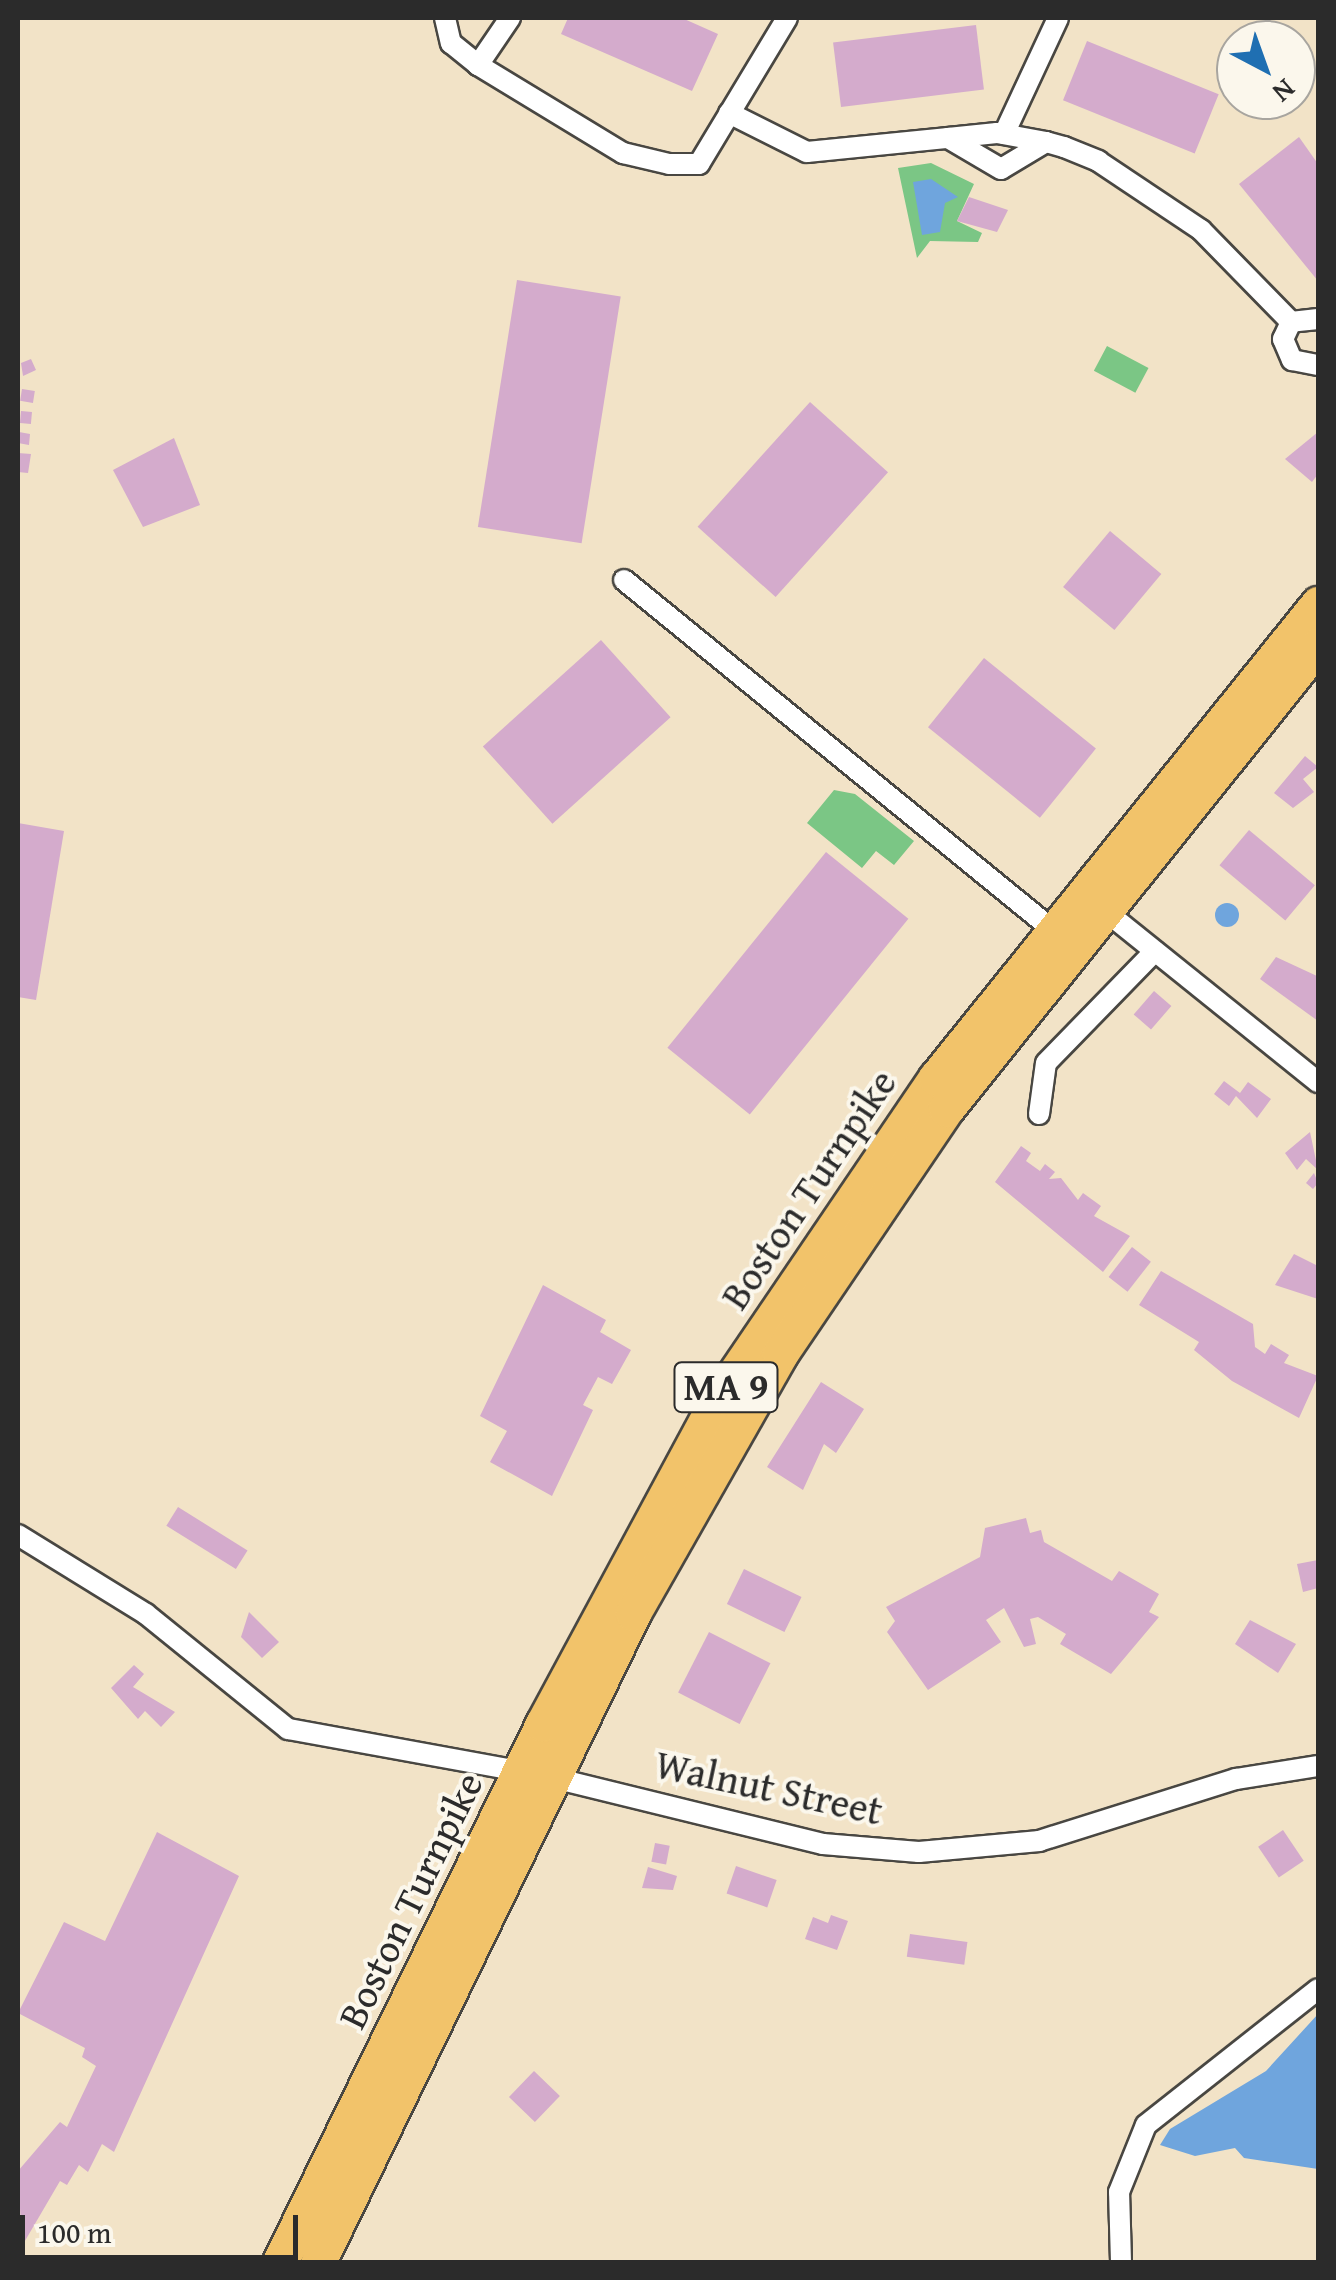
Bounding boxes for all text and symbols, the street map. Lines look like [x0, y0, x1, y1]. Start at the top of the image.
north arrow [1216, 20, 1316, 120]
text: N [1264, 70, 1305, 113]
street label: Boston Turnpike [710, 1060, 906, 1318]
road number: MA 9 [671, 1354, 781, 1420]
street label: Walnut Street [651, 1740, 887, 1834]
street label: Boston Turnpike [327, 1764, 493, 2036]
scale bar [25, 2195, 302, 2257]
text: 100 m [37, 2210, 111, 2254]

